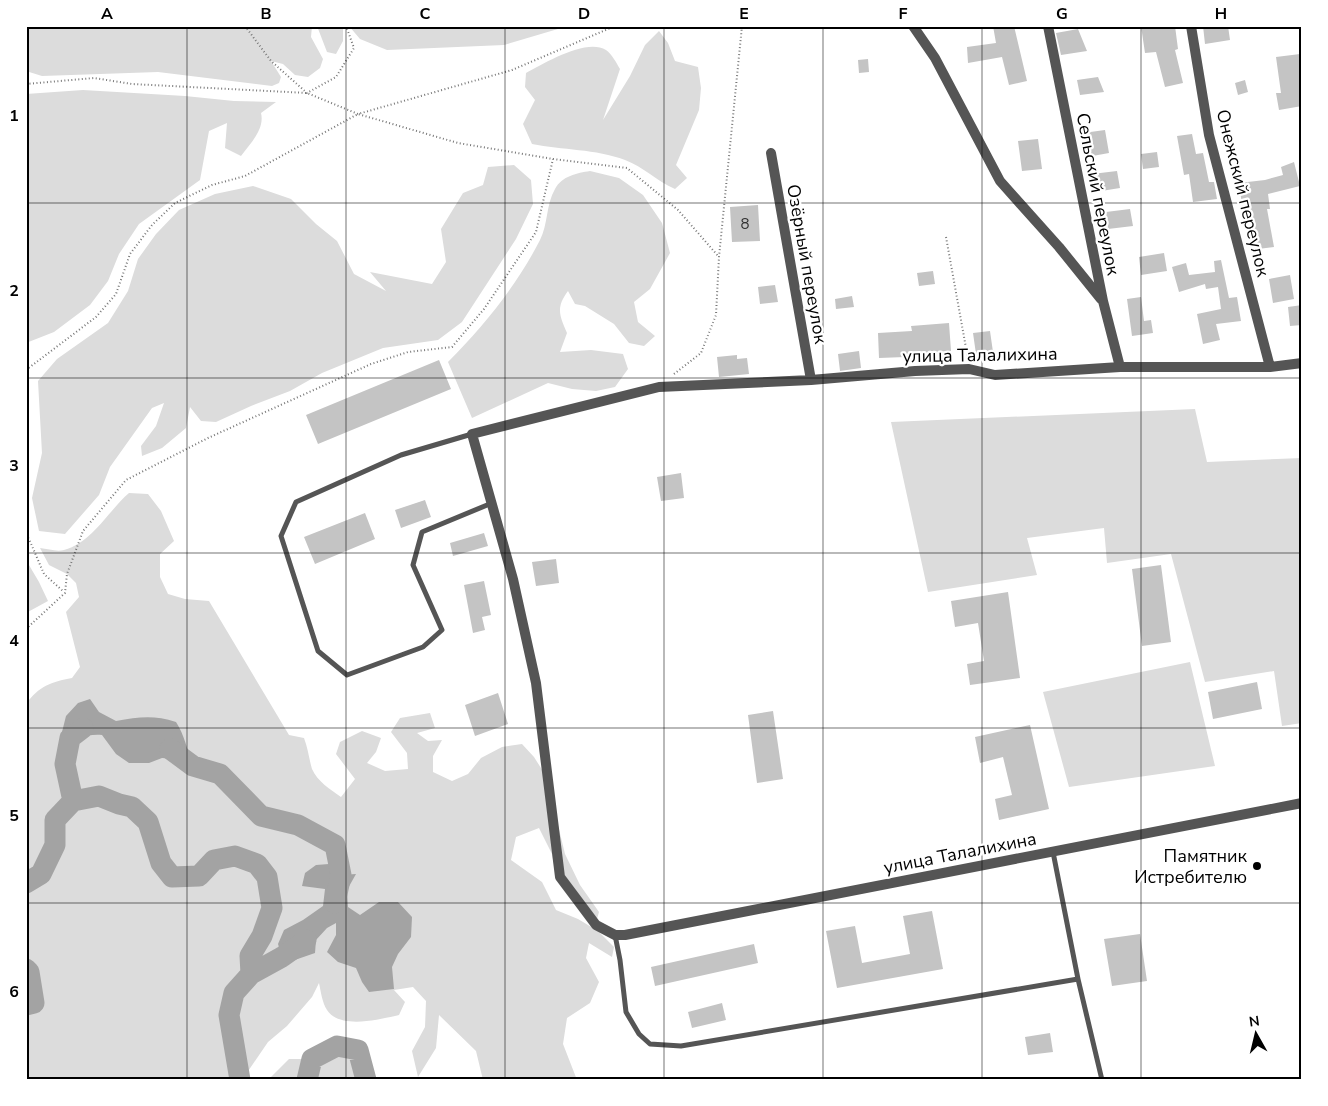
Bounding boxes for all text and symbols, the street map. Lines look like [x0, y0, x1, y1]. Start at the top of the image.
text: A [101, 3, 113, 25]
text: B [260, 3, 272, 25]
text: C [420, 3, 431, 25]
text: D [578, 3, 590, 25]
text: E [739, 3, 749, 25]
text: F [899, 3, 908, 25]
text: G [1056, 3, 1068, 25]
text: H [1215, 3, 1227, 25]
text: 1 [9, 105, 19, 127]
street label: Онежский переулок [1211, 107, 1275, 280]
street label: Сельский переулок [1070, 111, 1126, 278]
street label: Озёрный переулок [781, 182, 833, 346]
house number: 8 [740, 214, 750, 234]
text: 2 [9, 280, 19, 302]
street label: улица Талалихина [902, 342, 1058, 368]
text: 3 [9, 455, 19, 477]
text: 4 [9, 630, 19, 652]
text: 5 [9, 805, 19, 827]
street label: улица Талалихина [881, 826, 1039, 880]
place label: Памятник Истребителю [1134, 844, 1248, 889]
marker: Памятник Истребителю [1251, 860, 1263, 872]
text: 6 [9, 981, 19, 1003]
north arrow [1230, 1008, 1280, 1058]
text: N [1248, 1011, 1261, 1032]

